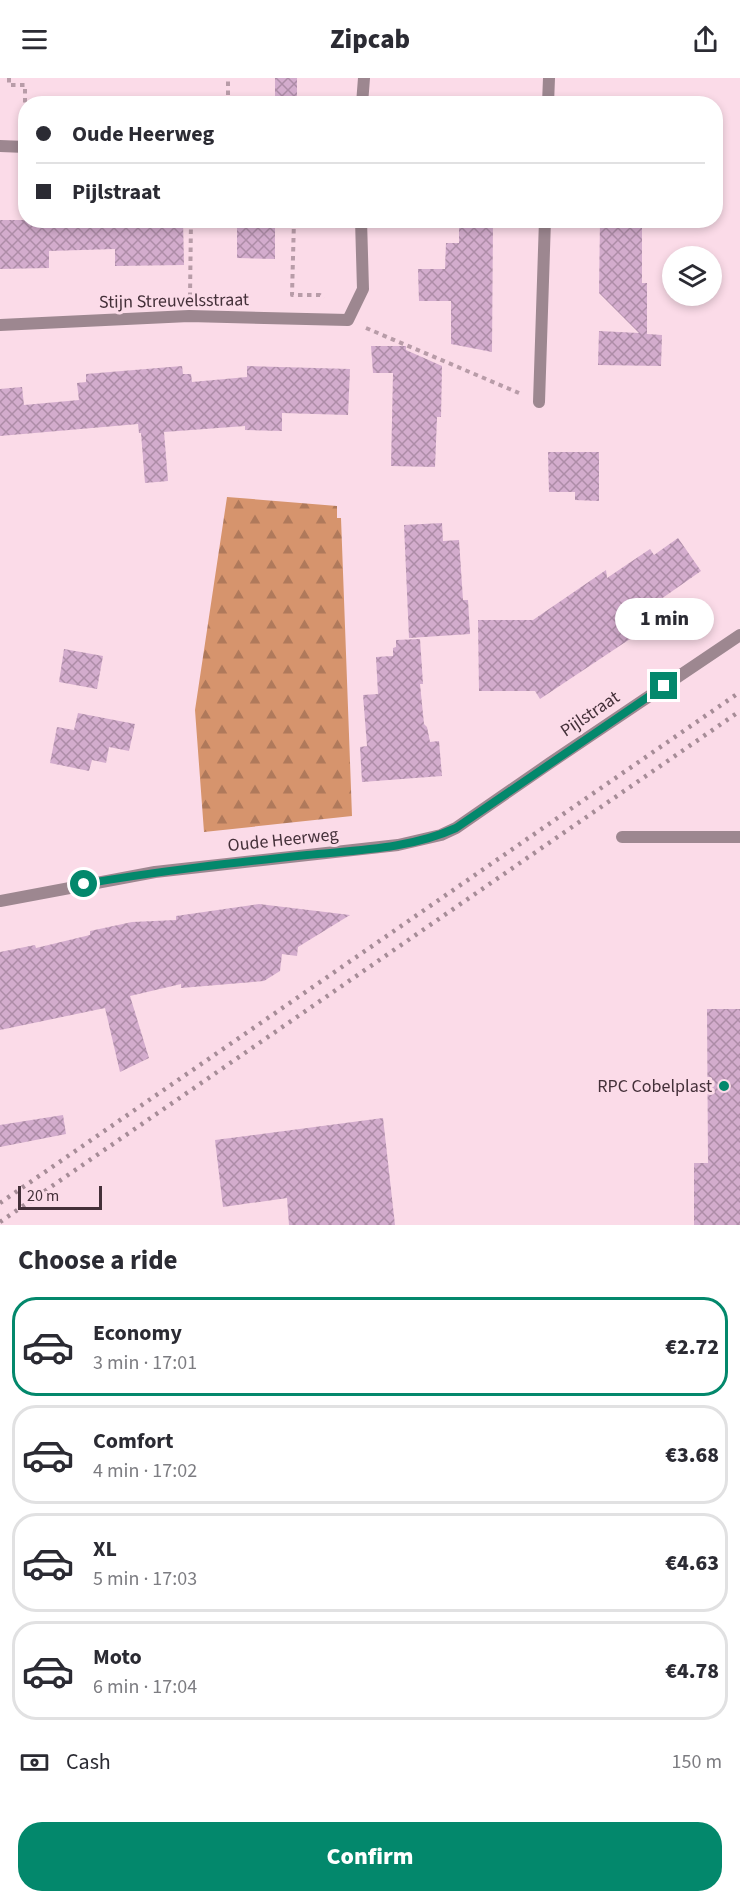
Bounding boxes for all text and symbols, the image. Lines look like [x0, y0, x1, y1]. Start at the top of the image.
text: Zipcab [330, 20, 410, 59]
icon: menu [18, 23, 51, 56]
icon: share [689, 23, 722, 56]
text: Oude Heerweg [72, 118, 214, 150]
text: Pijlstraat [72, 176, 161, 208]
map controls [662, 246, 722, 306]
button: layers [662, 246, 722, 306]
street label: Stijn Streuvelsstraat [99, 287, 249, 315]
callout: 1 min [614, 599, 714, 641]
text: 1 min [640, 605, 689, 633]
route end [650, 672, 677, 699]
street label: Pijlstraat [555, 685, 625, 743]
street label: Oude Heerweg [226, 822, 340, 858]
route start [70, 870, 97, 897]
place label: RPC Cobelplast [597, 1074, 712, 1099]
marker: RPC Cobelplast [717, 1079, 731, 1093]
scale bar [18, 1183, 102, 1210]
text: 20 m [27, 1185, 59, 1207]
text: Choose a ride [18, 1241, 178, 1280]
text: Economy [93, 1317, 182, 1349]
icon: car [21, 1320, 75, 1374]
text: €2.72 [665, 1331, 719, 1363]
text: 3 min · 17:01 [93, 1349, 197, 1377]
text: Comfort [93, 1425, 174, 1457]
icon: car [21, 1428, 75, 1482]
text: €3.68 [665, 1439, 719, 1471]
text: 4 min · 17:02 [93, 1457, 197, 1485]
text: XL [93, 1533, 117, 1565]
icon: car [21, 1536, 75, 1590]
text: €4.63 [665, 1547, 719, 1579]
text: 5 min · 17:03 [93, 1565, 197, 1593]
text: Moto [93, 1641, 142, 1673]
icon: car [21, 1644, 75, 1698]
text: €4.78 [665, 1655, 719, 1687]
text: 6 min · 17:04 [93, 1673, 197, 1701]
icon: cash [18, 1746, 51, 1779]
text: Cash [66, 1746, 111, 1778]
text: 150 m [672, 1748, 722, 1776]
button: Confirm [18, 1822, 722, 1891]

